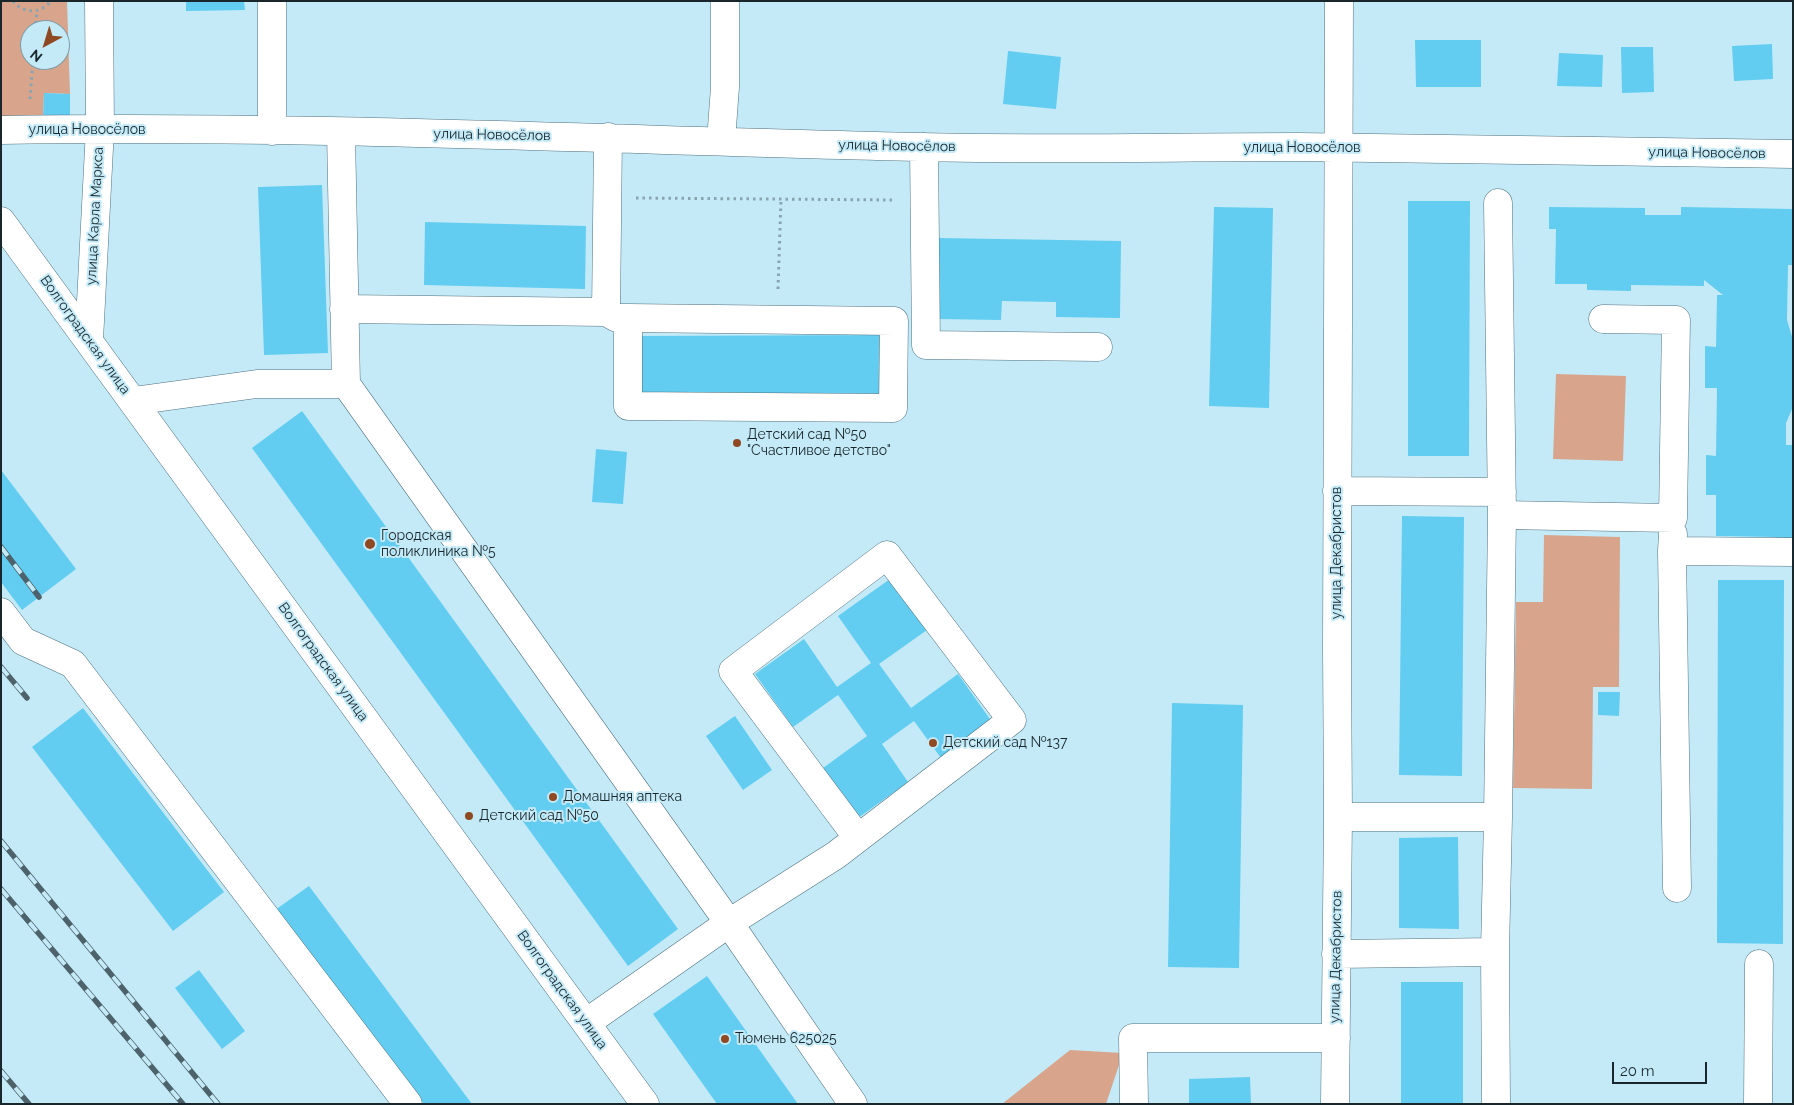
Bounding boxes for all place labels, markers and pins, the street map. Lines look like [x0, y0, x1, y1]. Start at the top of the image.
place label: Детский сад №50 "Счастливое детство" [747, 427, 891, 460]
marker: Детский сад №50 "Счастливое детство" [731, 437, 743, 449]
place label: Городская поликлиника №5 [381, 528, 496, 560]
marker: Городская поликлиника №5 [363, 537, 377, 551]
place label: Детский сад №137 [943, 735, 1067, 751]
marker: Детский сад №137 [927, 737, 939, 749]
place label: Домашняя аптека [563, 789, 682, 805]
marker: Домашняя аптека [547, 791, 559, 803]
place label: Детский сад №50 [479, 808, 599, 824]
marker: Детский сад №50 [463, 810, 475, 822]
place label: Тюмень 625025 [735, 1031, 837, 1047]
marker: Тюмень 625025 [719, 1033, 731, 1045]

